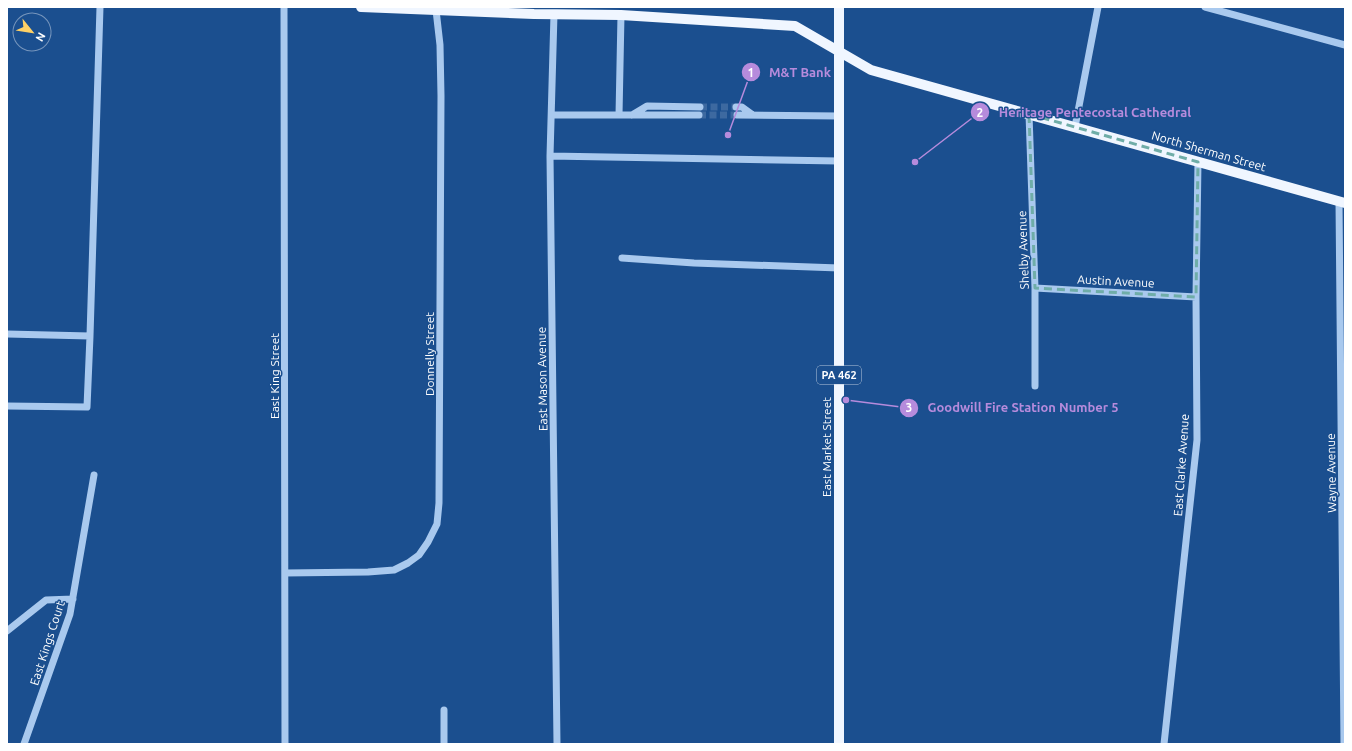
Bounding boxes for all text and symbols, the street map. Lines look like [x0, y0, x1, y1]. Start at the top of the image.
north arrow [12, 12, 52, 52]
text: N [33, 30, 48, 44]
callout: M&T Bank [741, 60, 839, 85]
text: M&T Bank [769, 65, 832, 79]
text: 1 [748, 66, 754, 79]
callout: Heritage Pentecostal Cathedral [970, 100, 1199, 125]
text: Heritage Pentecostal Cathedral [999, 105, 1191, 119]
text: 2 [977, 106, 984, 119]
street label: North Sherman Street [1150, 128, 1268, 174]
street label: Shelby Avenue [1015, 210, 1031, 290]
street label: Austin Avenue [1077, 272, 1155, 290]
street label: Donnelly Street [423, 312, 436, 396]
street label: East Mason Avenue [535, 327, 549, 431]
street label: East King Street [268, 333, 281, 419]
road number: PA 462 [817, 366, 861, 384]
callout: Goodwill Fire Station Number 5 [899, 395, 1126, 420]
street label: East Market Street [820, 397, 833, 497]
text: Goodwill Fire Station Number 5 [927, 400, 1119, 414]
text: 3 [906, 401, 912, 414]
street label: East Clarke Avenue [1171, 413, 1191, 517]
street label: Wayne Avenue [1324, 433, 1338, 513]
street label: East Kings Court [27, 599, 67, 687]

